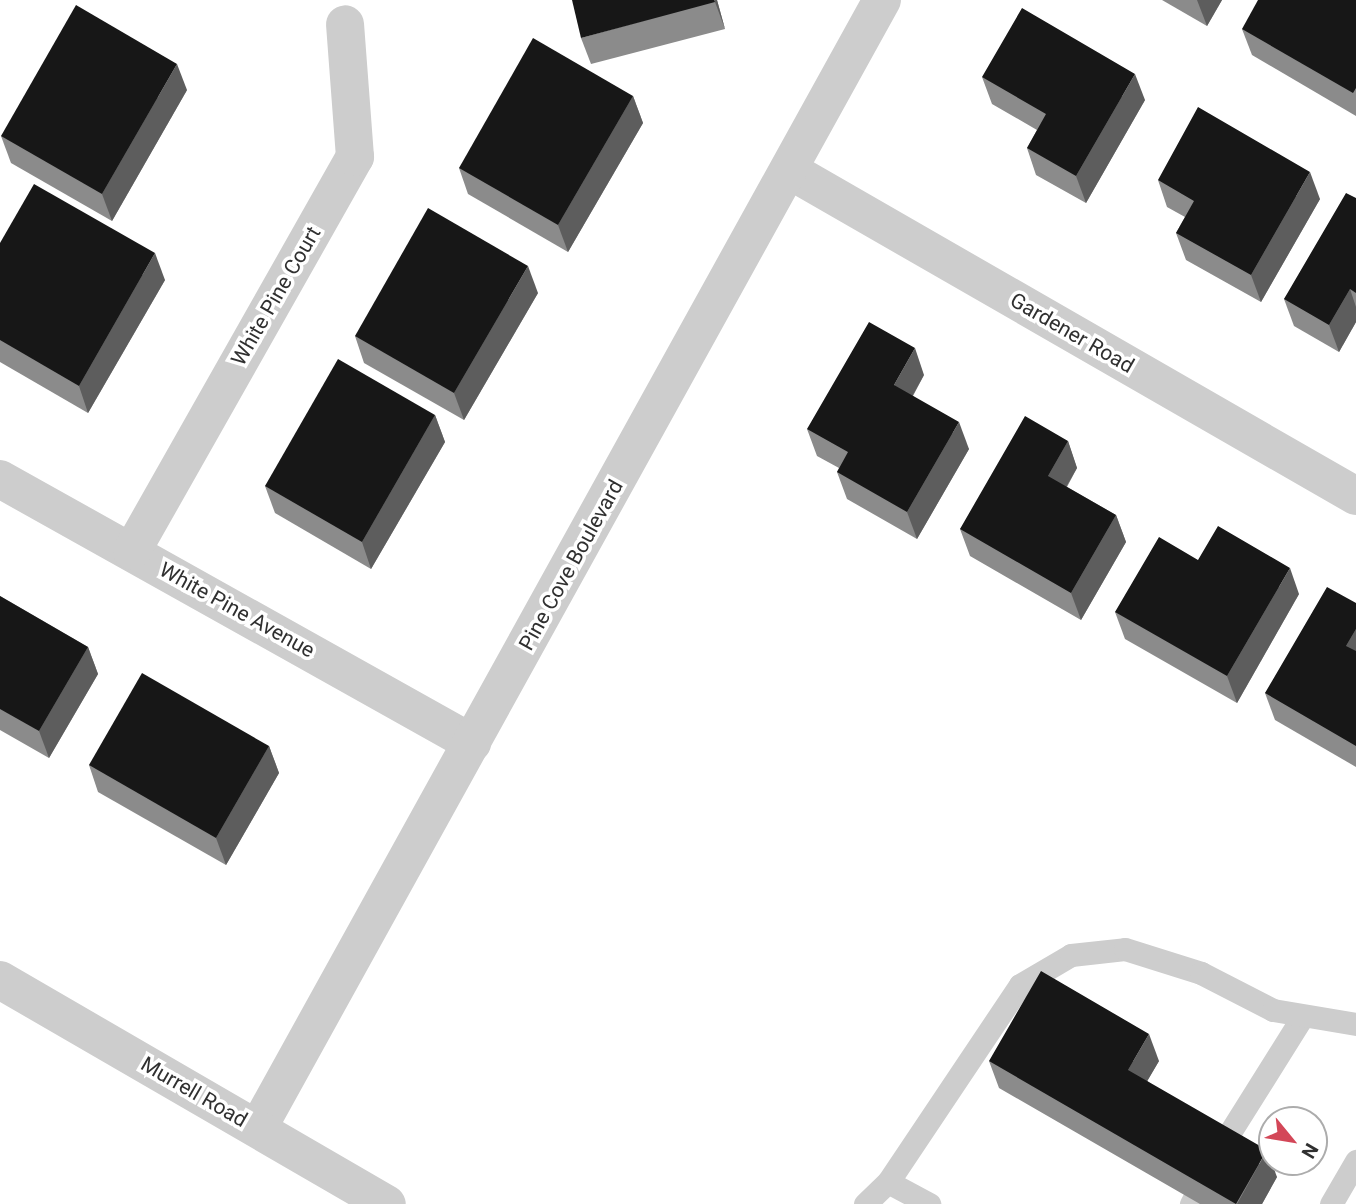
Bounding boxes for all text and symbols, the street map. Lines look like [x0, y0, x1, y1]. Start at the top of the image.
street label: White Pine Court [226, 222, 326, 370]
street label: Gardener Road [1006, 287, 1138, 379]
street label: Pine Cove Boulevard [514, 475, 628, 655]
street label: White Pine Avenue [155, 557, 319, 663]
street label: Murrell Road [136, 1051, 252, 1133]
north arrow [1258, 1106, 1328, 1176]
text: N [1297, 1139, 1323, 1162]

